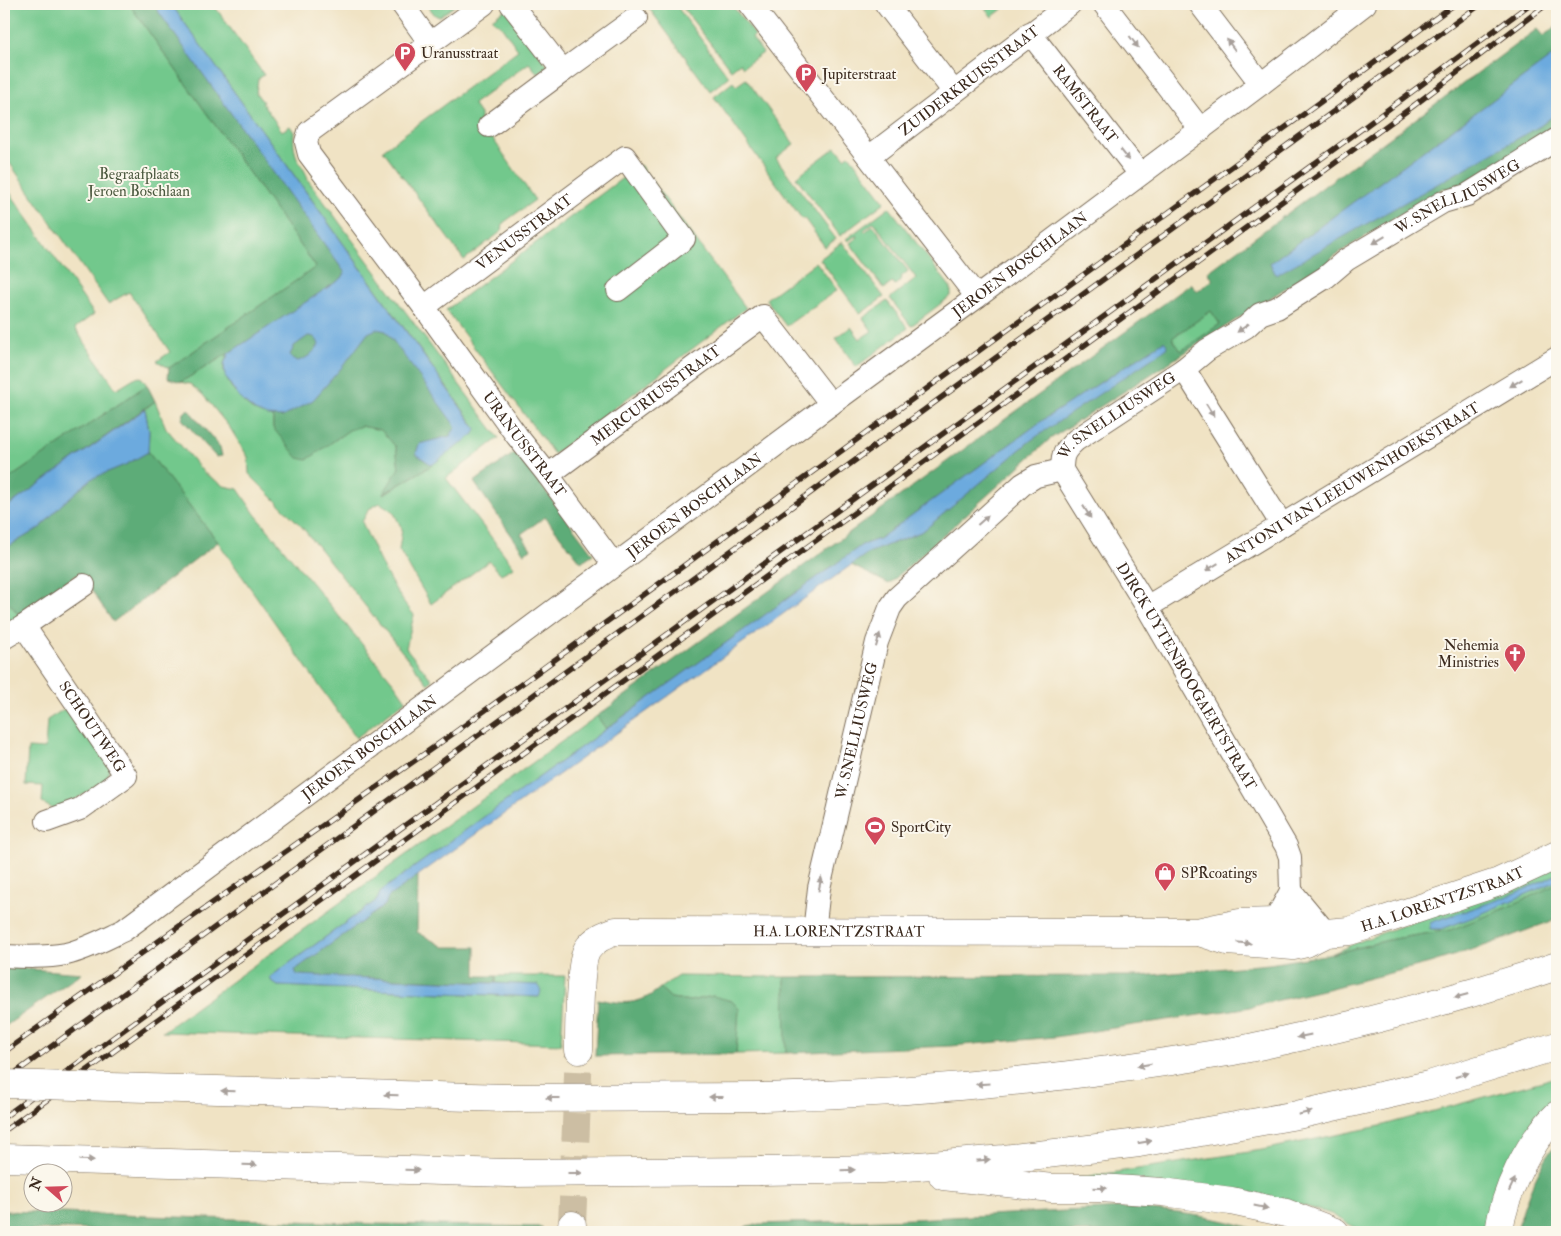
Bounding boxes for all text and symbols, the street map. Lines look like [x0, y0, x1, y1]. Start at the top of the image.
street label: ZUIDERKRUISSTRAAT [896, 22, 1043, 141]
one-way arrow [1129, 36, 1139, 49]
one-way arrow [1226, 39, 1237, 52]
parking icon: Uranusstraat [393, 41, 417, 72]
place label: Uranusstraat [421, 44, 498, 63]
street label: RAMSTRAAT [1048, 61, 1122, 147]
parking icon: Jupiterstraat [794, 62, 818, 93]
place label: Jupiterstraat [821, 65, 897, 85]
one-way arrow [1119, 148, 1130, 161]
street label: W. SNELLIUSWEG [1391, 155, 1524, 239]
park label: Begraafplaats Jeroen Boschlaan [87, 165, 190, 202]
street label: VENUSSTRAAT [472, 190, 577, 275]
street label: JEROEN BOSCHLAAN [948, 208, 1092, 323]
one-way arrow [1372, 236, 1385, 245]
one-way arrow [1236, 323, 1250, 333]
street label: MERCURIUSSTRAAT [587, 341, 725, 450]
street label: W. SNELLIUSWEG [1053, 368, 1180, 464]
one-way arrow [1509, 379, 1522, 388]
street label: URANUSSTRAAT [478, 388, 570, 501]
street label: ANTONI VAN LEEUWENHOEKSTRAAT [1221, 398, 1483, 568]
one-way arrow [1206, 404, 1215, 417]
street label: JEROEN BOSCHLAAN [622, 449, 767, 564]
one-way arrow [1083, 505, 1092, 518]
one-way arrow [976, 515, 989, 526]
street label: DIRCK UYTENBOOGAERTSTRAAT [1112, 559, 1260, 794]
one-way arrow [1205, 563, 1218, 572]
one-way arrow [874, 633, 882, 648]
place label: Nehemia Ministries [1438, 636, 1500, 672]
church icon: Nehemia Ministries [1503, 642, 1527, 673]
street label: W. SNELLIUSWEG [831, 660, 882, 802]
street label: SCHOUTWEG [54, 678, 130, 777]
street label: JEROEN BOSCHLAAN [297, 691, 442, 806]
sports icon: SportCity [863, 815, 887, 846]
place label: SportCity [891, 818, 951, 838]
shop icon: SPRcoatings [1153, 861, 1177, 892]
street label: H.A. LORENTZSTRAAT [1359, 863, 1527, 937]
place label: SPRcoatings [1181, 864, 1257, 883]
one-way arrow [816, 876, 824, 891]
street label: H.A. LORENTZSTRAAT [753, 922, 925, 942]
one-way arrow [1237, 939, 1253, 947]
one-way arrow [1453, 992, 1468, 1000]
one-way arrow [1296, 1032, 1311, 1040]
one-way arrow [1135, 1061, 1151, 1069]
one-way arrow [1455, 1070, 1470, 1078]
one-way arrow [974, 1080, 990, 1088]
one-way arrow [220, 1086, 236, 1094]
one-way arrow [382, 1091, 398, 1099]
one-way arrow [707, 1093, 723, 1101]
one-way arrow [545, 1094, 561, 1102]
one-way arrow [1297, 1109, 1312, 1117]
one-way arrow [1137, 1138, 1153, 1146]
one-way arrow [976, 1156, 992, 1164]
one-way arrow [80, 1157, 96, 1165]
one-way arrow [242, 1161, 258, 1169]
north arrow [22, 1164, 72, 1214]
one-way arrow [405, 1166, 421, 1174]
one-way arrow [840, 1166, 856, 1174]
one-way arrow [567, 1168, 583, 1176]
text: N [26, 1174, 47, 1193]
one-way arrow [1508, 1178, 1516, 1192]
one-way arrow [1093, 1185, 1109, 1193]
one-way arrow [1254, 1203, 1269, 1211]

